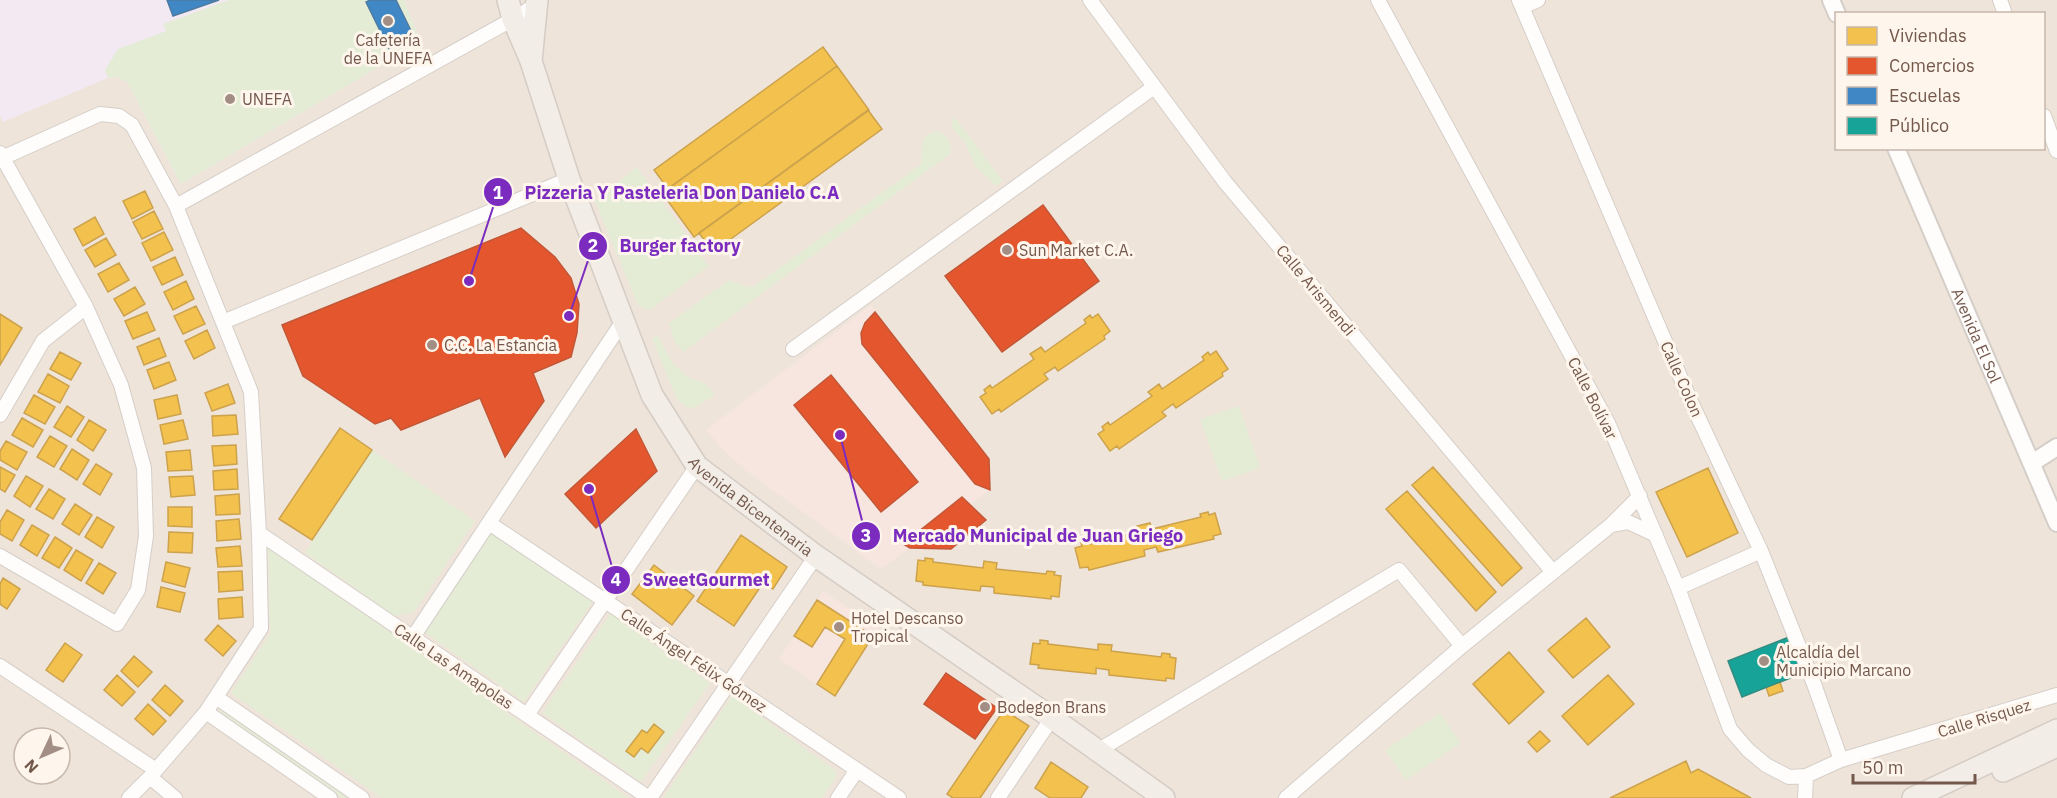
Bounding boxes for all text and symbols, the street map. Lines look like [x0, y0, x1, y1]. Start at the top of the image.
legend [1835, 12, 2045, 150]
marker: Cafetería de la UNEFA [381, 14, 395, 28]
text: Viviendas [1889, 24, 1967, 47]
place label: Cafetería de la UNEFA [344, 30, 432, 68]
text: Comercios [1889, 54, 1975, 77]
text: Escuelas [1889, 84, 1961, 107]
place label: UNEFA [242, 89, 292, 109]
marker: UNEFA [223, 92, 237, 106]
text: Público [1889, 114, 1949, 137]
callout: Pizzeria Y Pasteleria Don Danielo C.A [483, 174, 851, 210]
text: 1 [493, 181, 504, 204]
text: Pizzeria Y Pasteleria Don Danielo C.A [525, 181, 839, 204]
callout: Burger factory [578, 228, 753, 264]
text: 2 [588, 234, 598, 257]
text: Burger factory [619, 234, 741, 257]
place label: Sun Market C.A. [1019, 240, 1133, 260]
street label: Calle Arismendi [1272, 240, 1360, 340]
marker: Sun Market C.A. [1000, 243, 1014, 257]
street label: Avenida El Sol [1947, 285, 2006, 386]
place label: C.C. La Estancia [444, 335, 557, 355]
marker: C.C. La Estancia [425, 338, 439, 352]
street label: Calle Colon [1656, 338, 1708, 420]
street label: Calle Bolívar [1564, 354, 1622, 443]
street label: Avenida Bicentenaria [684, 453, 818, 561]
callout: Mercado Municipal de Juan Griego [851, 518, 1195, 554]
text: 3 [861, 524, 871, 547]
text: Mercado Municipal de Juan Griego [893, 524, 1183, 547]
callout: SweetGourmet [601, 562, 782, 598]
text: 4 [611, 568, 622, 591]
text: SweetGourmet [642, 568, 770, 591]
street label: Calle Ángel Félix Gómez [617, 603, 771, 716]
place label: Hotel Descanso Tropical [851, 608, 964, 646]
street label: Calle Las Amapolas [391, 619, 517, 713]
marker: Hotel Descanso Tropical [832, 620, 846, 634]
place label: Alcaldía del Municipio Marcano [1776, 642, 1911, 680]
marker: Alcaldía del Municipio Marcano [1757, 654, 1771, 668]
street label: Calle Risquez [1935, 694, 2033, 742]
place label: Bodegon Brans [997, 697, 1106, 717]
marker: Bodegon Brans [978, 700, 992, 714]
north arrow [12, 726, 72, 786]
scale bar [1853, 747, 1974, 785]
text: N [20, 755, 42, 778]
text: 50 m [1862, 756, 1904, 779]

